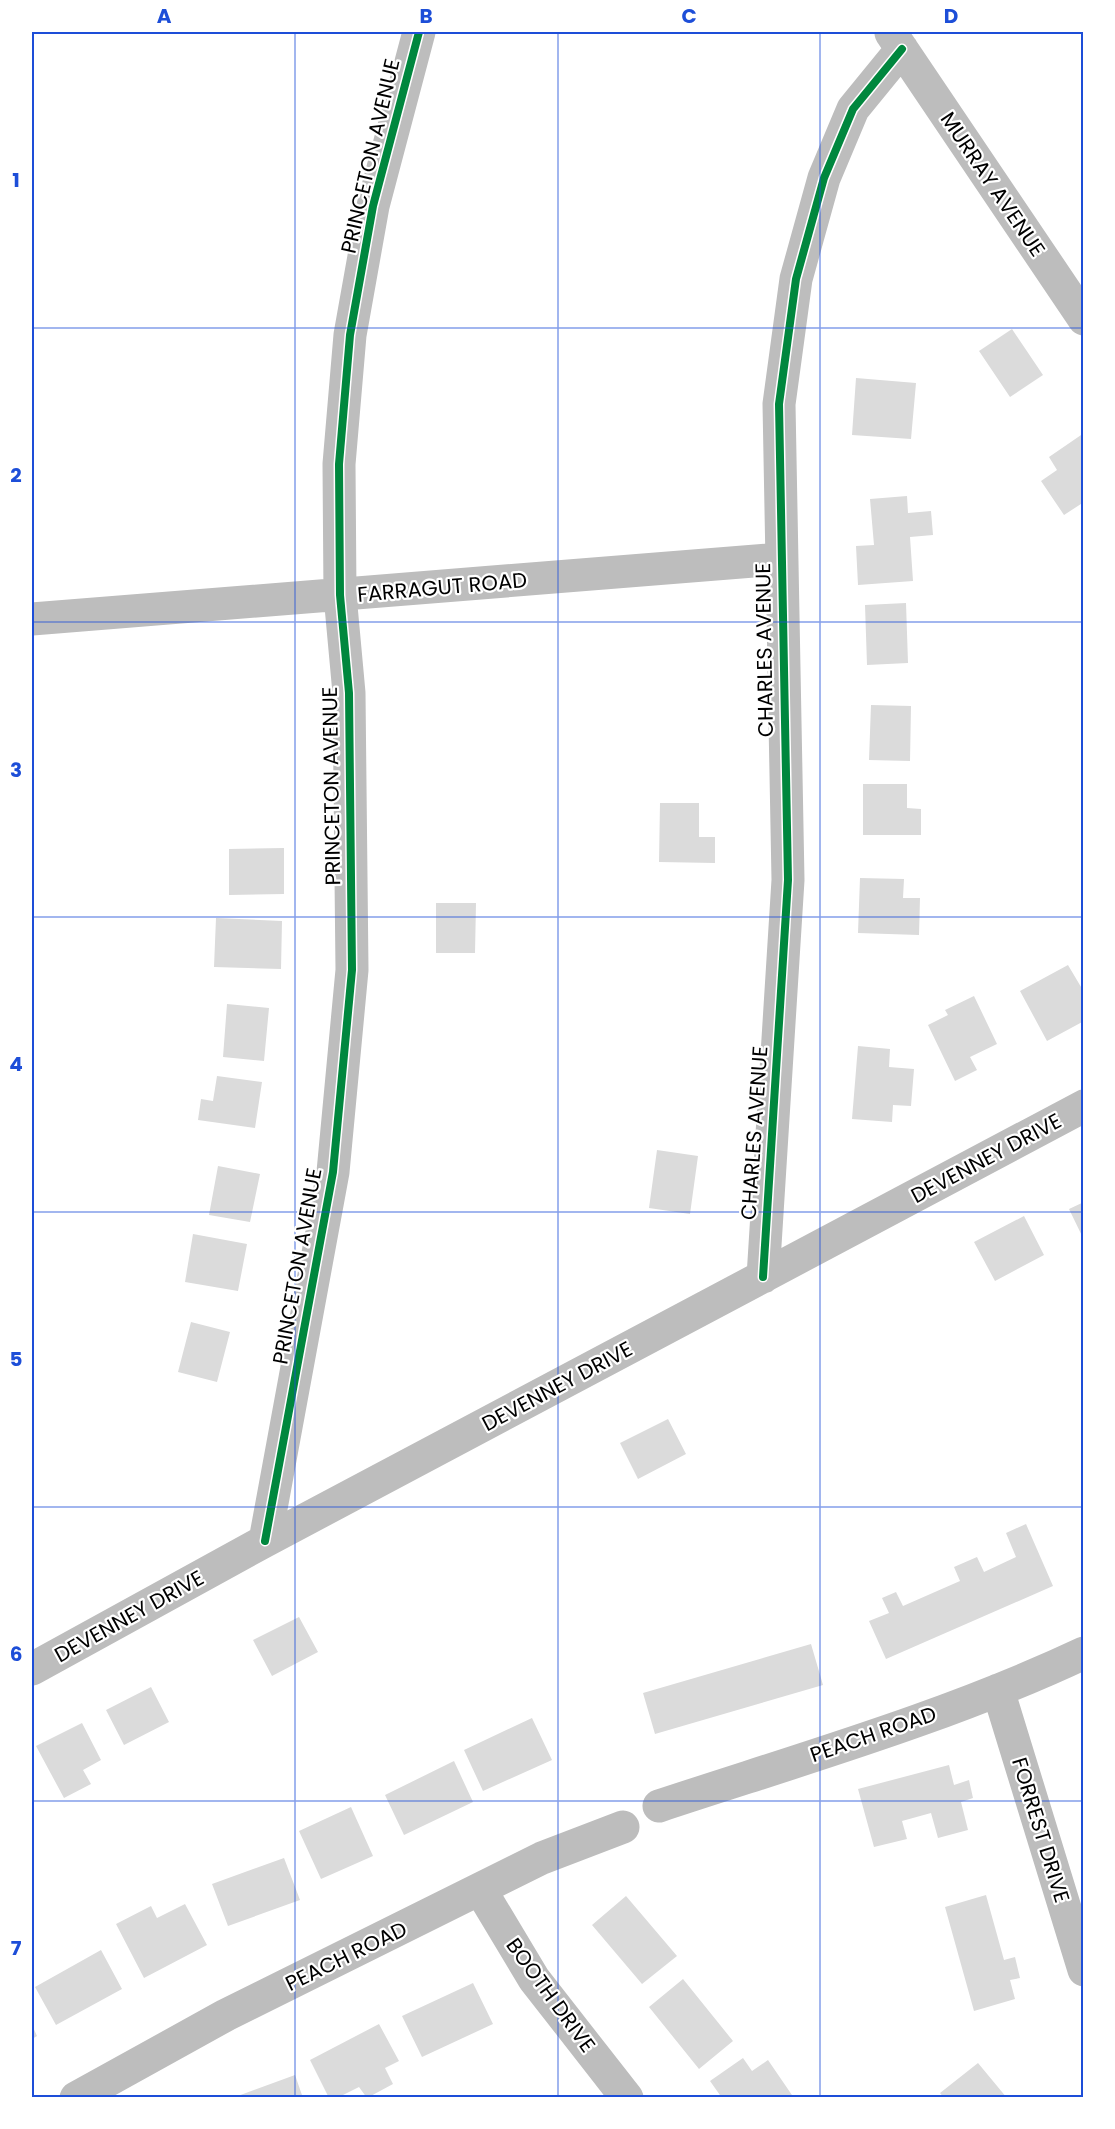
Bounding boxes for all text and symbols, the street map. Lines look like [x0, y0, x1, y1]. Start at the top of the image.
text: A [157, 2, 172, 30]
text: B [419, 2, 433, 30]
text: C [681, 2, 697, 30]
text: D [944, 2, 958, 30]
street label: PRINCETON AVENUE [333, 56, 407, 256]
street label: MURRAY AVENUE [934, 106, 1052, 262]
text: 1 [12, 166, 20, 194]
text: 2 [10, 461, 22, 489]
street label: CHARLES AVENUE [748, 563, 780, 737]
street label: FARRAGUT ROAD [356, 565, 528, 609]
street label: PRINCETON AVENUE [315, 686, 347, 886]
text: 3 [10, 756, 22, 784]
street label: CHARLES AVENUE [733, 1045, 775, 1221]
text: 4 [9, 1050, 23, 1078]
street label: DEVENNEY DRIVE [906, 1106, 1066, 1210]
street label: PRINCETON AVENUE [265, 1166, 329, 1366]
street label: DEVENNEY DRIVE [477, 1334, 637, 1438]
text: 5 [10, 1345, 23, 1373]
street label: DEVENNEY DRIVE [49, 1563, 209, 1669]
text: 6 [10, 1640, 22, 1668]
street label: PEACH ROAD [806, 1699, 940, 1769]
street label: FORREST DRIVE [1005, 1754, 1077, 1906]
street label: PEACH ROAD [280, 1914, 412, 1998]
street label: BOOTH DRIVE [500, 1932, 602, 2058]
text: 7 [11, 1934, 22, 1962]

